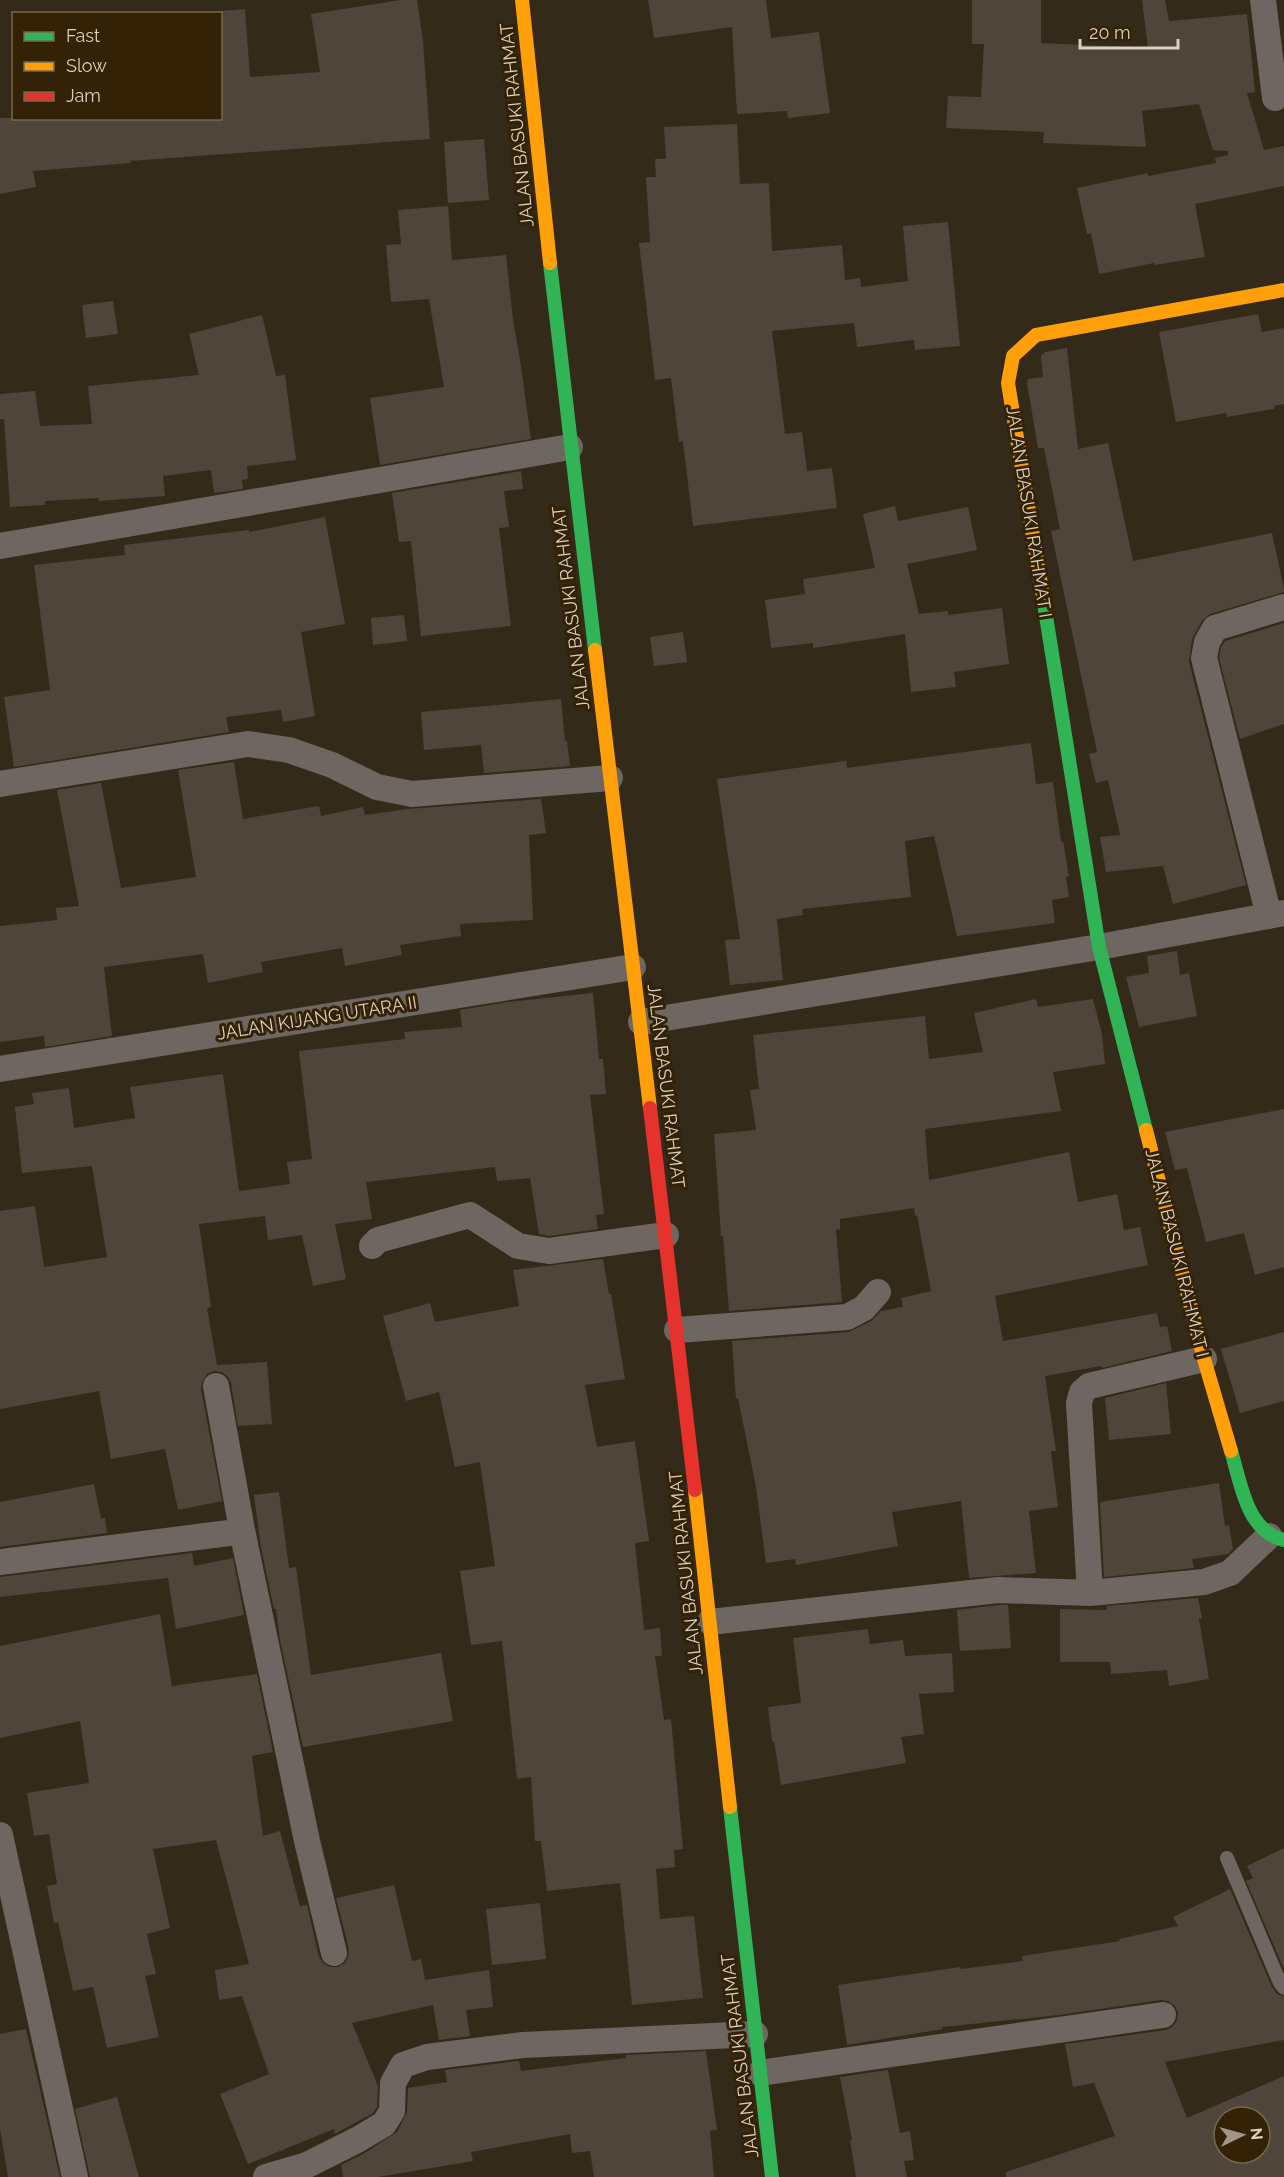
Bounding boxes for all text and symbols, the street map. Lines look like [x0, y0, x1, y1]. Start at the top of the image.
legend [12, 12, 222, 120]
scale bar [1080, 12, 1178, 50]
street label: JALAN BASUKI RAHMAT [495, 22, 538, 228]
text: 20 m [1089, 22, 1131, 43]
text: Fast [66, 25, 100, 46]
text: Slow [66, 55, 107, 76]
text: Jam [66, 85, 101, 106]
street label: JALAN BASUKI RAHMAT I [1002, 405, 1057, 619]
street label: JALAN BASUKI RAHMAT [548, 505, 593, 711]
street label: JALAN BASUKI RAHMAT [644, 983, 689, 1189]
street label: JALAN KIJANG UTARA II [216, 991, 418, 1044]
street label: JALAN BASUKI RAHMAT I [1141, 1147, 1214, 1359]
street label: JALAN BASUKI RAHMAT [664, 1470, 707, 1676]
street label: JALAN BASUKI RAHMAT [717, 1953, 762, 2159]
north arrow [1212, 2105, 1272, 2165]
text: N [1246, 2127, 1266, 2141]

